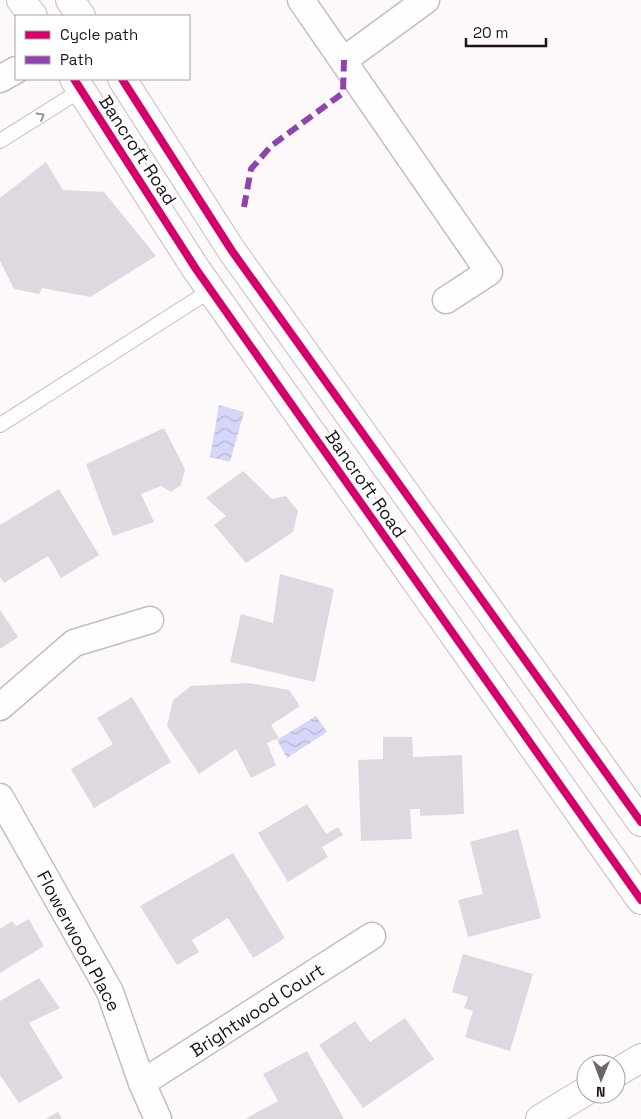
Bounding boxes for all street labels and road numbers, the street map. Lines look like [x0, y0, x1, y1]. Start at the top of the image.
street label: Bancroft Road [94, 91, 182, 209]
street label: Bancroft Road [320, 426, 412, 542]
street label: Flowerwood Place [32, 867, 126, 1015]
street label: Brightwood Court [186, 958, 328, 1062]

